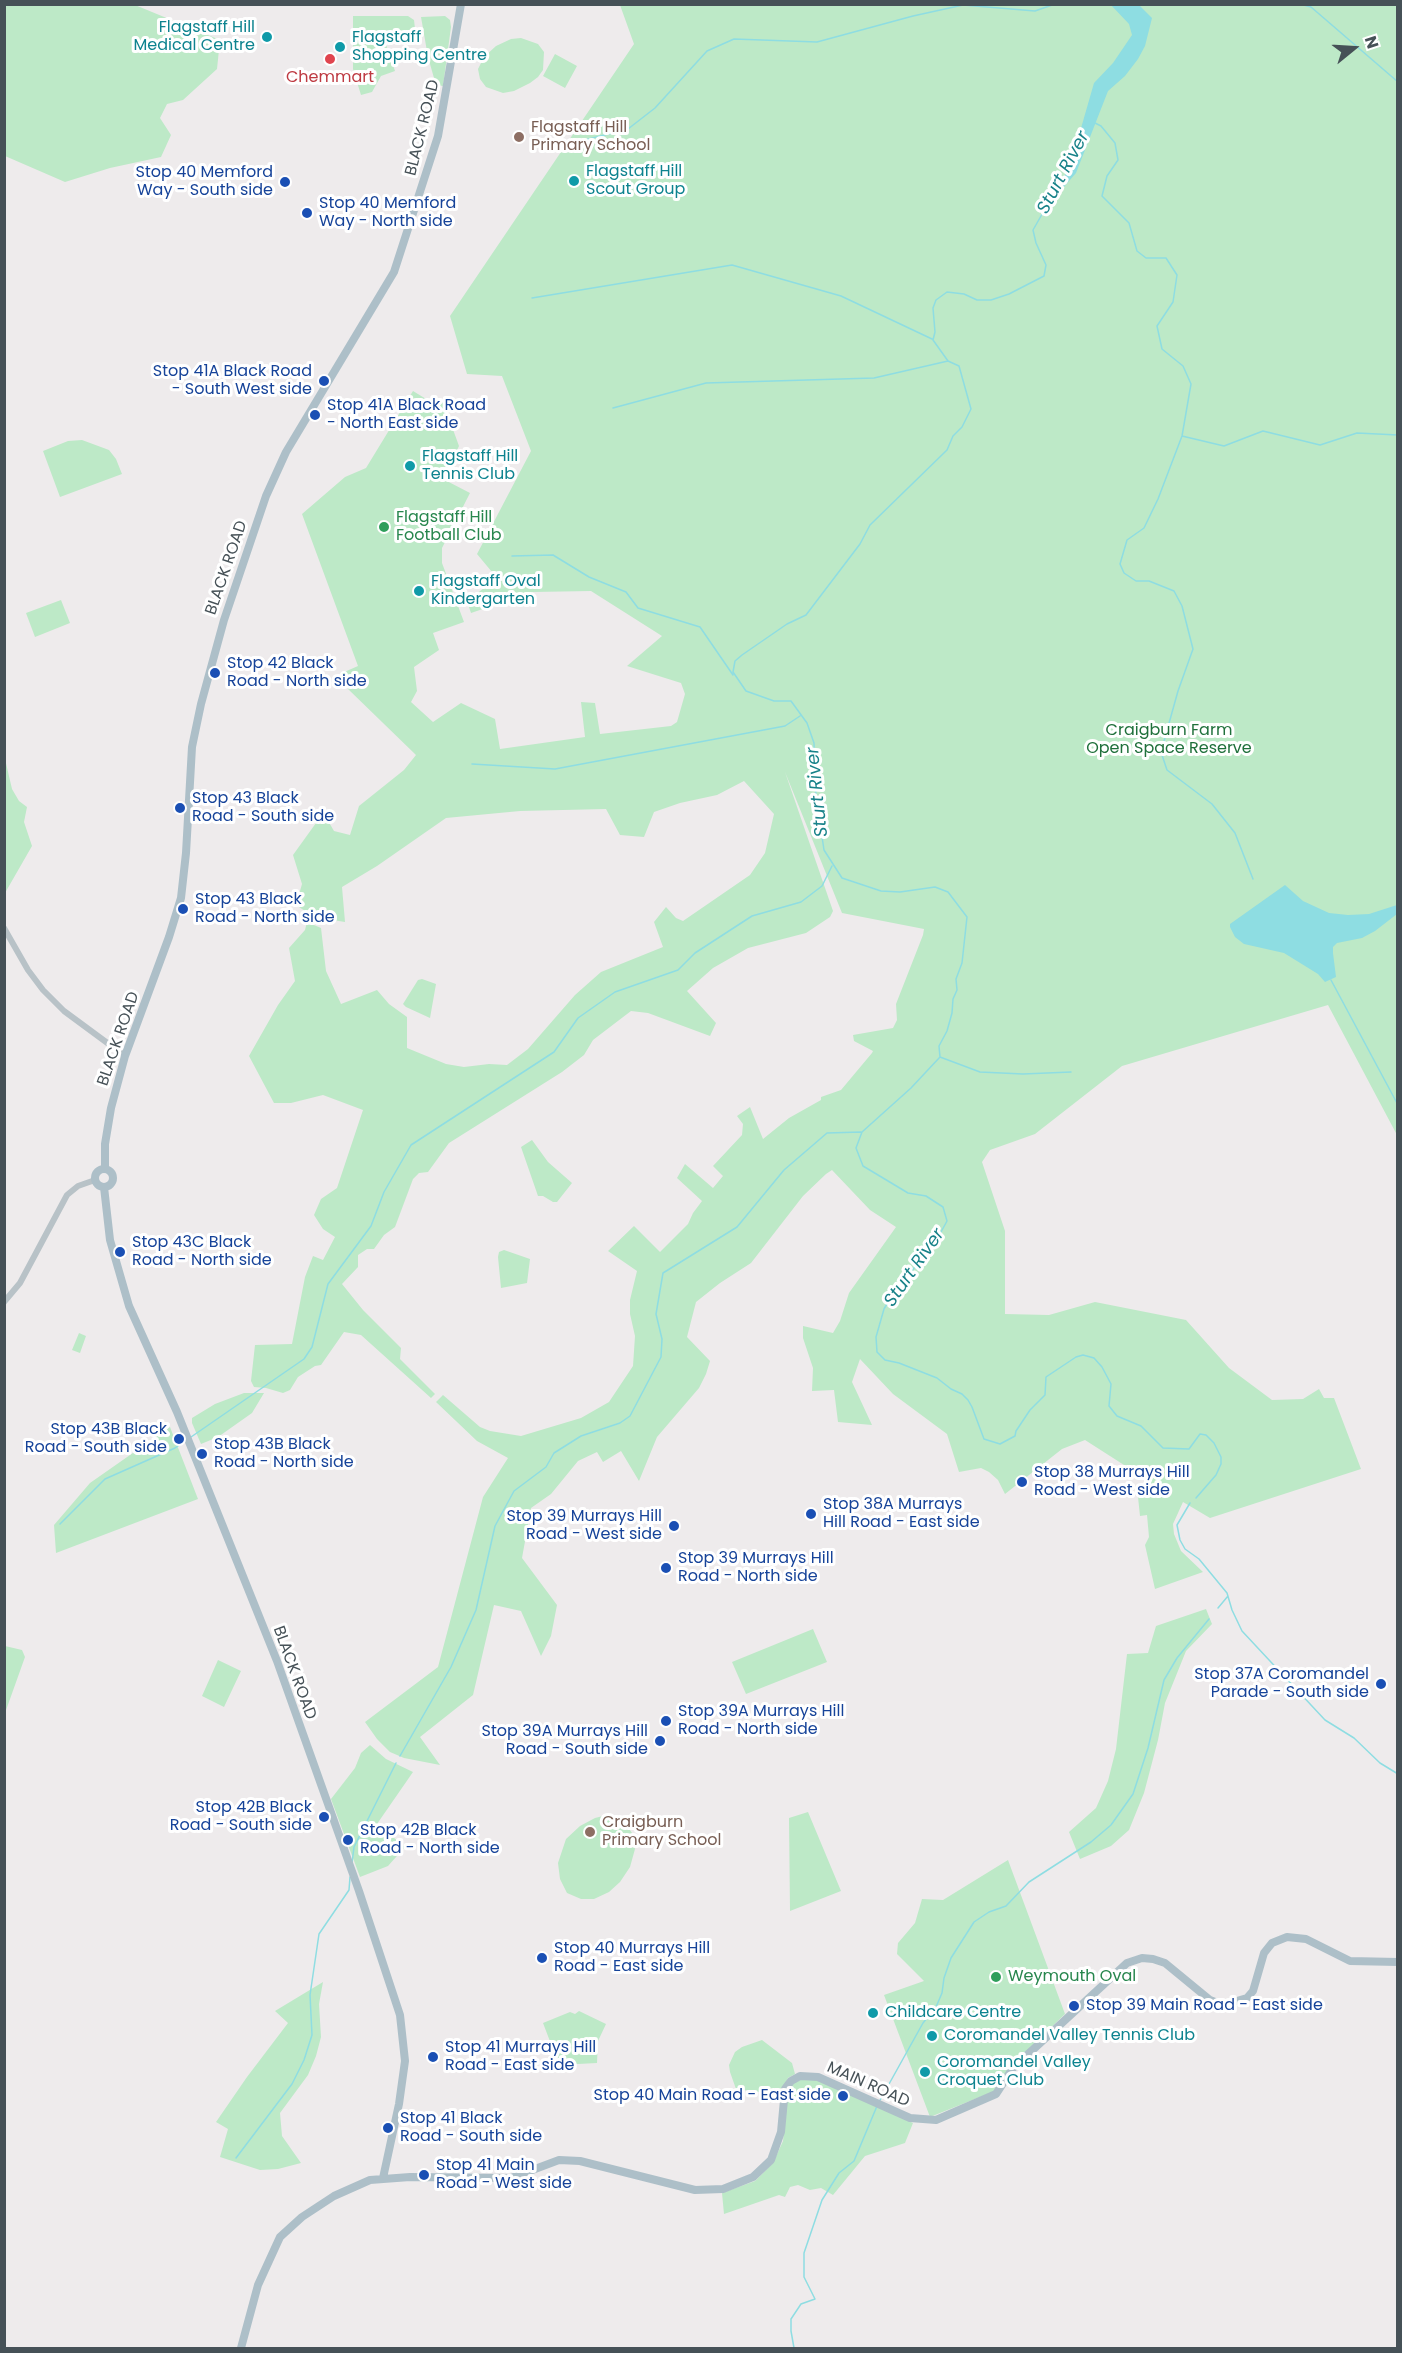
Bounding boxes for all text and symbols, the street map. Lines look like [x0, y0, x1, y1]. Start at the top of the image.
place label: Flagstaff Hill Medical Centre [134, 18, 255, 56]
north arrow [1324, 18, 1384, 78]
place label: Flagstaff Shopping Centre [352, 28, 487, 66]
marker: Flagstaff Hill Medical Centre [260, 30, 274, 44]
text: N [1359, 33, 1384, 52]
marker: Flagstaff Shopping Centre [333, 40, 347, 54]
marker: Chemmart [323, 52, 337, 66]
place label: Chemmart [286, 68, 374, 88]
street label: BLACK ROAD [402, 78, 444, 178]
place label: Flagstaff Hill Primary School [531, 118, 650, 156]
water label: Sturt River [1033, 128, 1095, 218]
marker: Flagstaff Hill Primary School [512, 130, 526, 144]
place label: Flagstaff Hill Scout Group [586, 162, 685, 200]
place label: Stop 40 Memford Way - South side [136, 163, 273, 201]
marker: Flagstaff Hill Scout Group [567, 174, 581, 188]
marker: Stop 40 Memford Way - South side [278, 175, 292, 189]
place label: Stop 40 Memford Way - North side [319, 194, 456, 232]
marker: Stop 40 Memford Way - North side [300, 206, 314, 220]
place label: Stop 41A Black Road - South West side [153, 362, 312, 400]
marker: Stop 41A Black Road - South West side [317, 374, 331, 388]
place label: Stop 41A Black Road - North East side [327, 396, 486, 434]
marker: Stop 41A Black Road - North East side [308, 408, 322, 422]
place label: Flagstaff Hill Tennis Club [422, 447, 518, 485]
marker: Flagstaff Hill Tennis Club [403, 459, 417, 473]
place label: Flagstaff Hill Football Club [396, 508, 501, 546]
street label: BLACK ROAD [202, 518, 252, 618]
marker: Flagstaff Hill Football Club [377, 520, 391, 534]
place label: Flagstaff Oval Kindergarten [431, 572, 541, 610]
marker: Flagstaff Oval Kindergarten [412, 584, 426, 598]
place label: Stop 42 Black Road - North side [227, 654, 367, 692]
marker: Stop 42 Black Road - North side [208, 666, 222, 680]
park label: Craigburn Farm Open Space Reserve [1086, 721, 1252, 759]
water label: Sturt River [803, 746, 833, 838]
place label: Stop 43 Black Road - South side [192, 789, 334, 827]
marker: Stop 43 Black Road - South side [173, 801, 187, 815]
place label: Stop 43 Black Road - North side [195, 890, 335, 928]
marker: Stop 43 Black Road - North side [176, 902, 190, 916]
street label: BLACK ROAD [94, 989, 144, 1089]
water label: Sturt River [880, 1225, 950, 1311]
place label: Stop 43C Black Road - North side [132, 1233, 272, 1271]
marker: Stop 43C Black Road - North side [113, 1245, 127, 1259]
place label: Stop 43B Black Road - South side [25, 1420, 167, 1458]
marker: Stop 43B Black Road - South side [172, 1432, 186, 1446]
place label: Stop 43B Black Road - North side [214, 1435, 354, 1473]
marker: Stop 43B Black Road - North side [195, 1447, 209, 1461]
place label: Stop 38 Murrays Hill Road - West side [1034, 1463, 1190, 1501]
marker: Stop 38 Murrays Hill Road - West side [1015, 1475, 1029, 1489]
place label: Stop 38A Murrays Hill Road - East side [823, 1495, 980, 1533]
place label: Stop 39 Murrays Hill Road - West side [506, 1507, 662, 1545]
marker: Stop 38A Murrays Hill Road - East side [804, 1507, 818, 1521]
marker: Stop 39 Murrays Hill Road - West side [667, 1519, 681, 1533]
place label: Stop 39 Murrays Hill Road - North side [678, 1549, 834, 1587]
marker: Stop 39 Murrays Hill Road - North side [659, 1561, 673, 1575]
street label: BLACK ROAD [268, 1624, 320, 1722]
place label: Stop 37A Coromandel Parade - South side [1194, 1665, 1369, 1703]
marker: Stop 37A Coromandel Parade - South side [1374, 1677, 1388, 1691]
place label: Stop 39A Murrays Hill Road - North side [678, 1702, 844, 1740]
marker: Stop 39A Murrays Hill Road - North side [659, 1714, 673, 1728]
place label: Stop 39A Murrays Hill Road - South side [482, 1722, 648, 1760]
marker: Stop 39A Murrays Hill Road - South side [653, 1734, 667, 1748]
place label: Stop 42B Black Road - South side [170, 1798, 312, 1836]
marker: Stop 42B Black Road - South side [317, 1810, 331, 1824]
place label: Craigburn Primary School [602, 1813, 721, 1851]
place label: Stop 42B Black Road - North side [360, 1821, 500, 1859]
marker: Craigburn Primary School [583, 1825, 597, 1839]
marker: Stop 42B Black Road - North side [341, 1833, 355, 1847]
place label: Stop 40 Murrays Hill Road - East side [554, 1939, 710, 1977]
marker: Stop 40 Murrays Hill Road - East side [535, 1951, 549, 1965]
place label: Weymouth Oval [1008, 1967, 1136, 1987]
marker: Weymouth Oval [989, 1970, 1003, 1984]
place label: Stop 39 Main Road - East side [1086, 1996, 1323, 2016]
marker: Stop 39 Main Road - East side [1067, 1999, 1081, 2013]
place label: Childcare Centre [885, 2003, 1021, 2023]
marker: Childcare Centre [866, 2006, 880, 2020]
place label: Coromandel Valley Tennis Club [944, 2026, 1195, 2046]
marker: Coromandel Valley Tennis Club [925, 2029, 939, 2043]
place label: Stop 41 Murrays Hill Road - East side [445, 2038, 596, 2076]
marker: Stop 41 Murrays Hill Road - East side [426, 2050, 440, 2064]
place label: Coromandel Valley Croquet Club [937, 2053, 1091, 2091]
street label: MAIN ROAD [824, 2058, 912, 2112]
marker: Coromandel Valley Croquet Club [918, 2065, 932, 2079]
place label: Stop 40 Main Road - East side [594, 2086, 831, 2106]
marker: Stop 40 Main Road - East side [836, 2089, 850, 2103]
place label: Stop 41 Black Road - South side [400, 2109, 542, 2147]
marker: Stop 41 Black Road - South side [381, 2121, 395, 2135]
place label: Stop 41 Main Road - West side [436, 2156, 572, 2194]
marker: Stop 41 Main Road - West side [417, 2168, 431, 2182]

